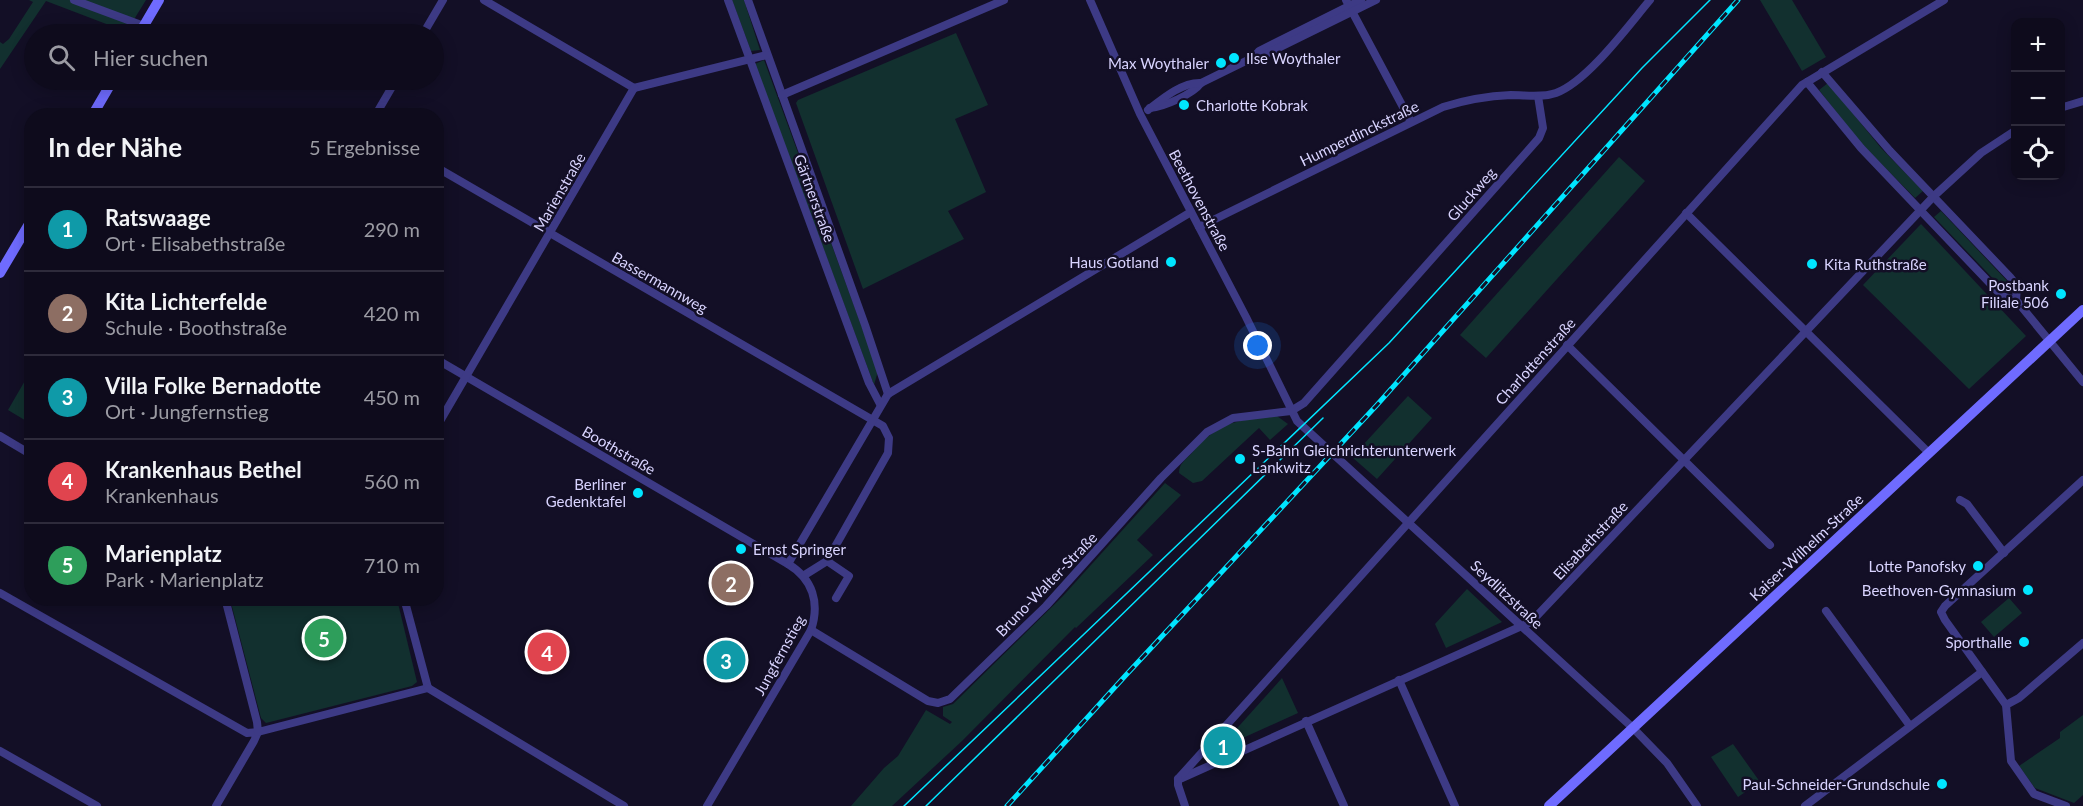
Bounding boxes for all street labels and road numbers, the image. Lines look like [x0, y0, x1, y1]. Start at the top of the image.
street label: Humperdinckstraße [1297, 96, 1421, 170]
street label: Beethovenstraße [1166, 146, 1234, 254]
street label: Marienstraße [529, 149, 589, 235]
street label: Gärtnerstraße [791, 152, 839, 244]
street label: Gluckweg [1443, 163, 1499, 224]
street label: Bassermannweg [609, 247, 711, 317]
street label: Charlottenstraße [1491, 314, 1579, 408]
street label: Boothstraße [579, 422, 659, 478]
street label: Kaiser-Wilhelm-Straße [1745, 490, 1867, 604]
street label: Elisabethstraße [1549, 497, 1631, 583]
street label: Bruno-Walter-Straße [992, 528, 1100, 640]
street label: Seydlitzstraße [1467, 556, 1547, 632]
street label: Jungfernstieg [750, 612, 809, 698]

